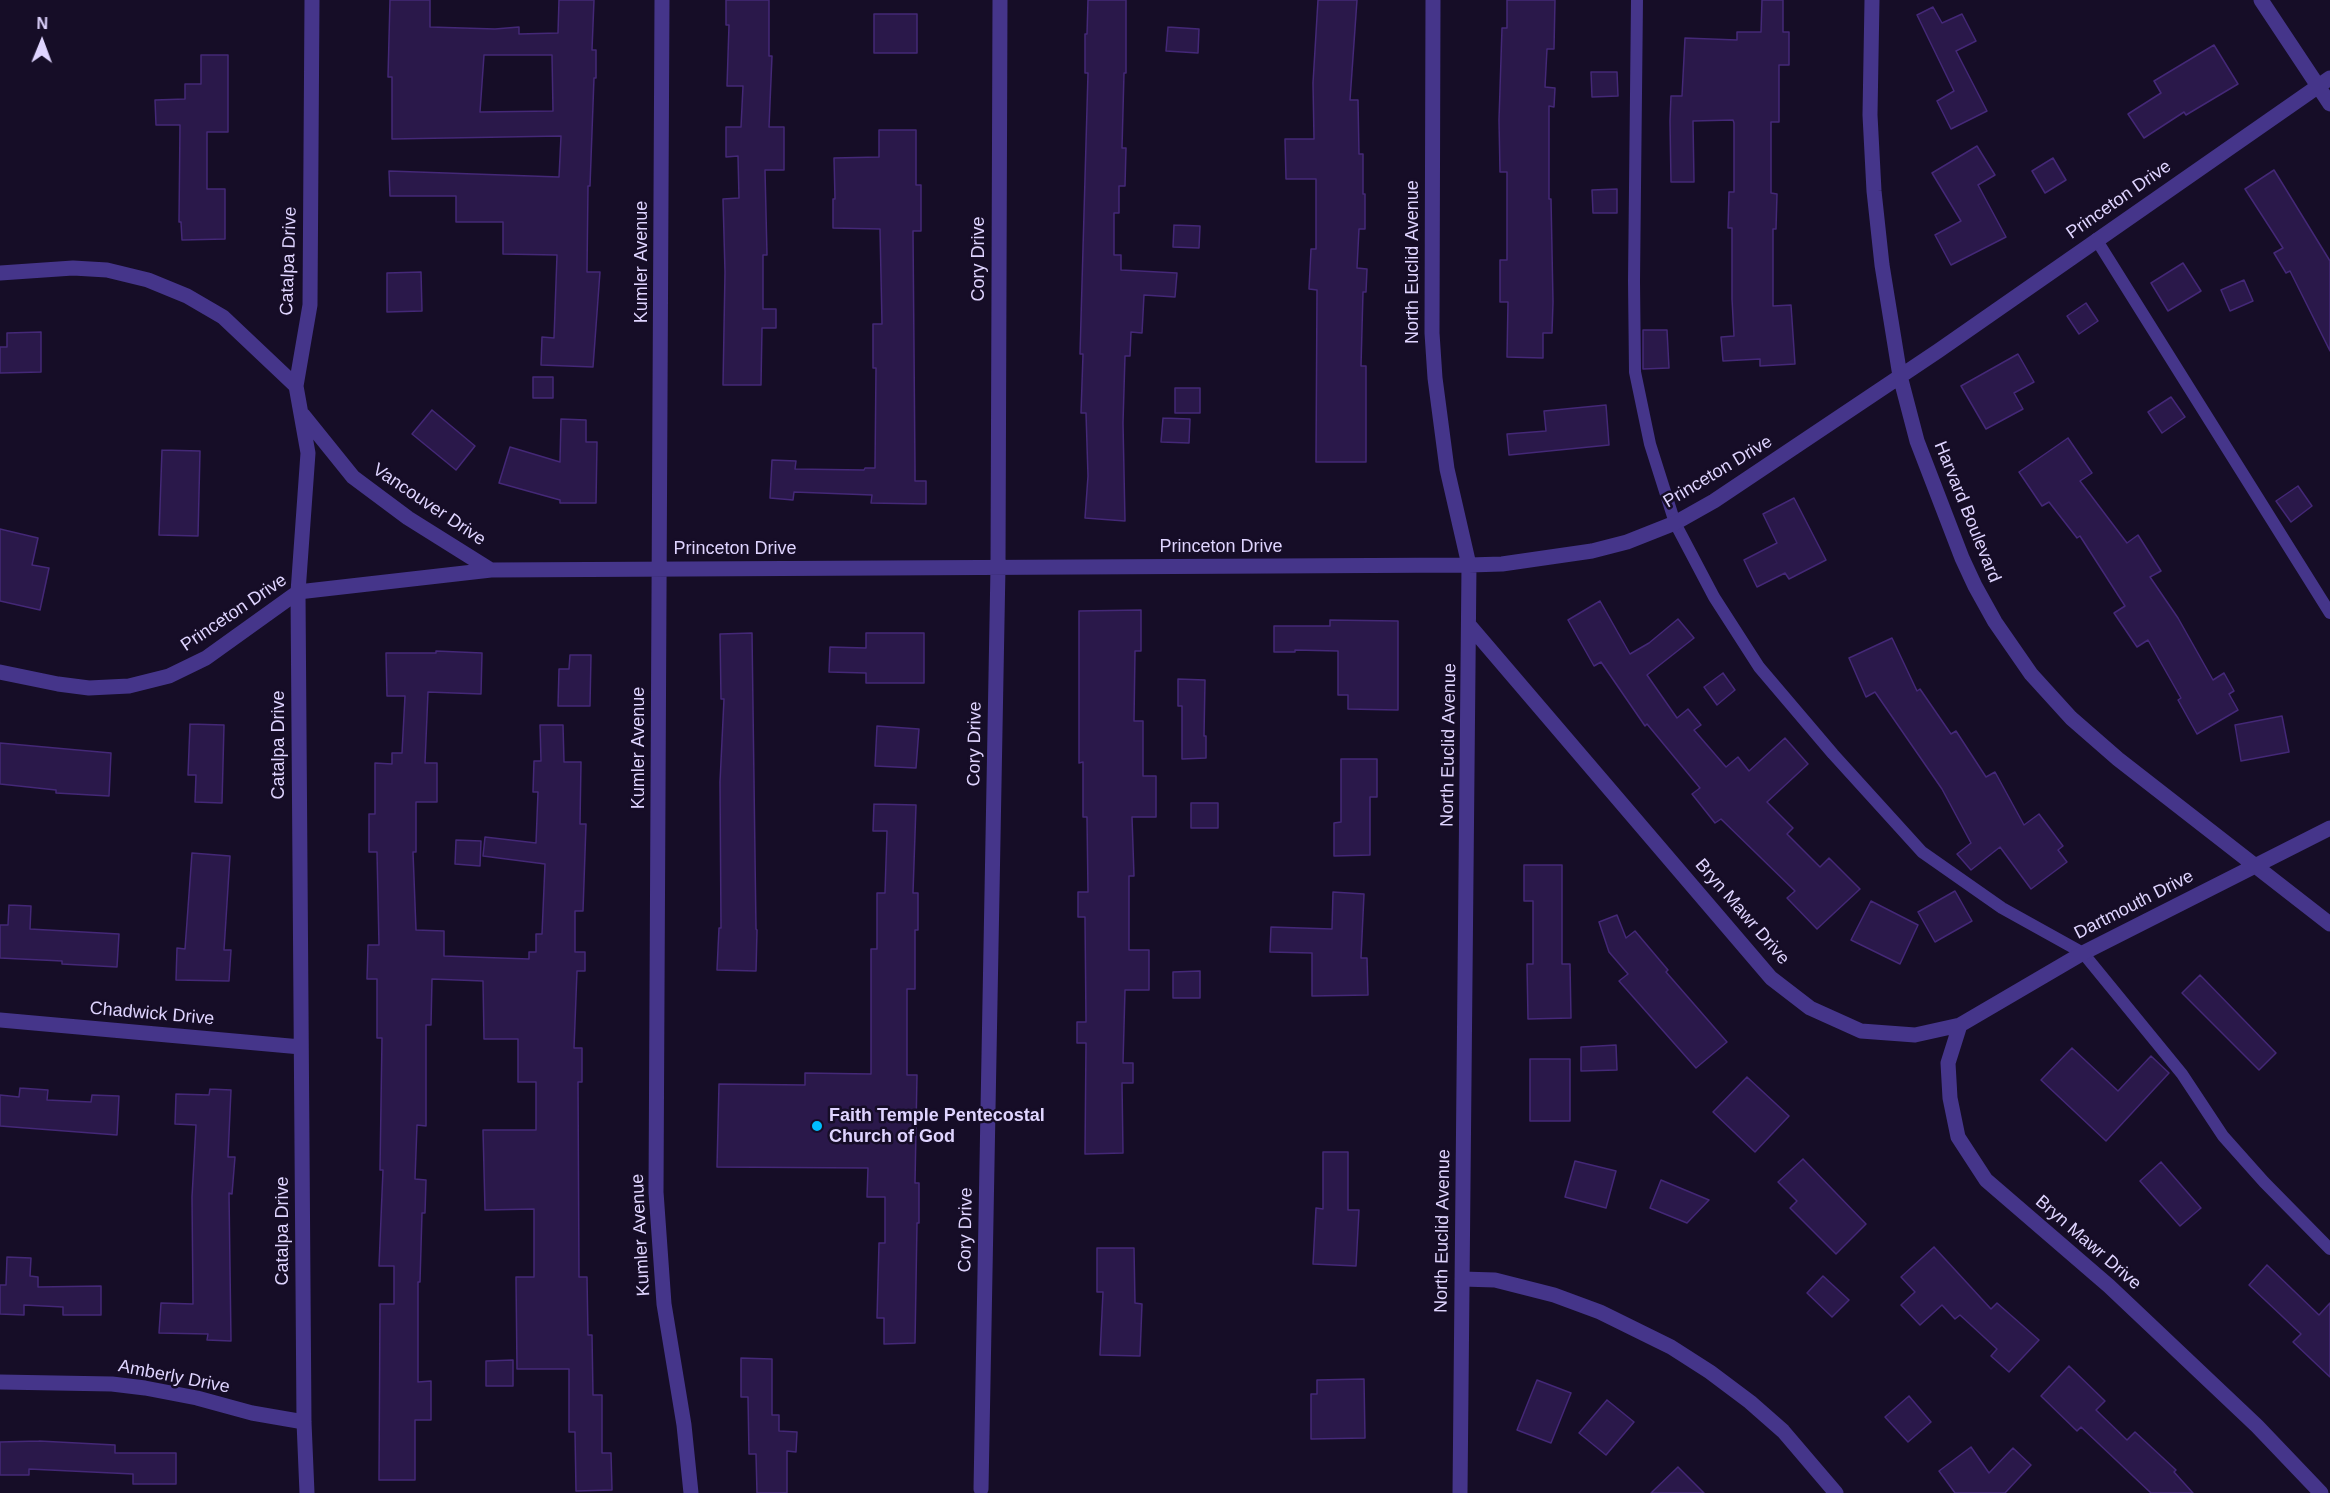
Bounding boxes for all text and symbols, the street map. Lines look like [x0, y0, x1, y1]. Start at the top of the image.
north arrow [12, 12, 72, 72]
text: N [36, 15, 48, 32]
street label: Princeton Drive [2062, 156, 2176, 244]
street label: North Euclid Avenue [1402, 180, 1424, 344]
street label: Kumler Avenue [631, 201, 653, 323]
street label: Catalpa Drive [276, 206, 302, 316]
street label: Cory Drive [968, 216, 990, 302]
street label: Princeton Drive [1660, 431, 1776, 513]
street label: Harvard Boulevard [1929, 438, 2005, 586]
street label: Vancouver Drive [368, 459, 490, 551]
street label: Princeton Drive [1159, 536, 1283, 558]
street label: Princeton Drive [673, 538, 797, 560]
street label: Princeton Drive [177, 570, 291, 656]
street label: North Euclid Avenue [1437, 663, 1461, 827]
street label: Kumler Avenue [628, 687, 650, 809]
street label: Catalpa Drive [268, 690, 290, 800]
street label: Cory Drive [963, 701, 987, 787]
street label: Bryn Mawr Drive [1690, 855, 1794, 969]
street label: Dartmouth Drive [2071, 866, 2197, 944]
street label: Chadwick Drive [89, 998, 215, 1030]
place label: Faith Temple Pentecostal Church of God [829, 1105, 1045, 1148]
marker: Faith Temple Pentecostal Church of God [810, 1119, 824, 1133]
street label: North Euclid Avenue [1431, 1149, 1455, 1313]
street label: Kumler Avenue [627, 1173, 655, 1297]
street label: Catalpa Drive [272, 1176, 294, 1286]
street label: Cory Drive [954, 1187, 978, 1273]
street label: Bryn Mawr Drive [2031, 1191, 2145, 1295]
street label: Amberly Drive [116, 1356, 232, 1398]

